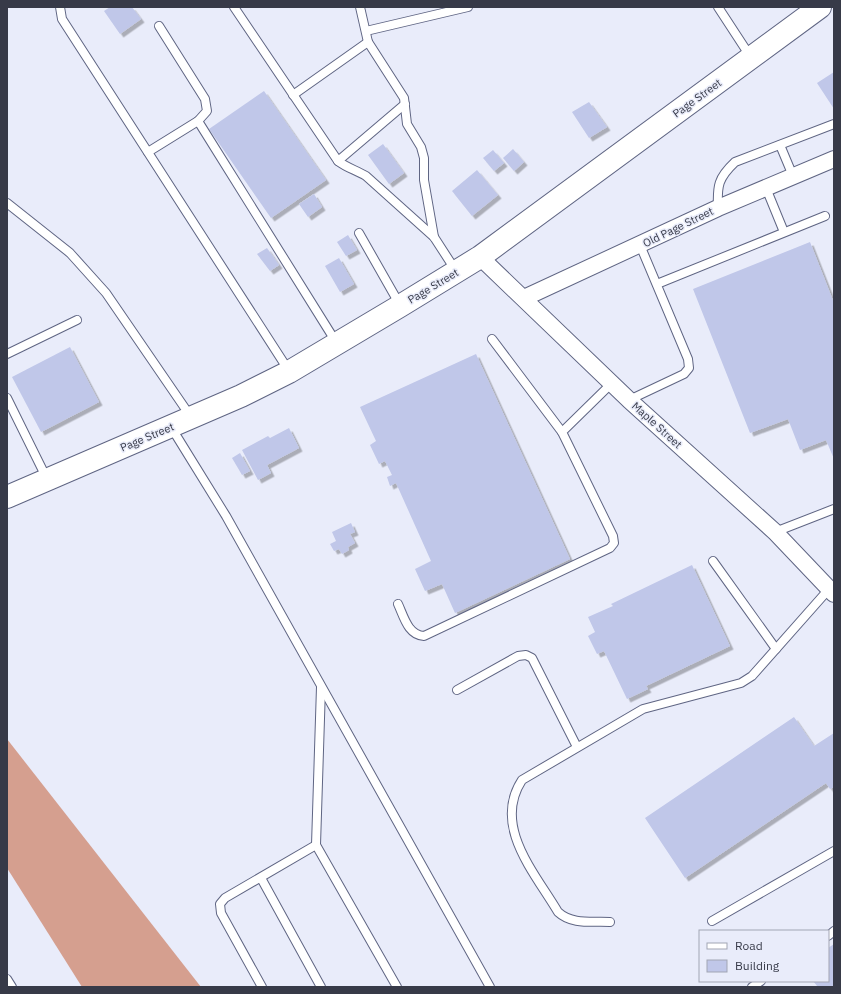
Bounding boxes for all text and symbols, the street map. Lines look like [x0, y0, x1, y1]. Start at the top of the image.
street label: Page Street [670, 76, 724, 120]
street label: Old Page Street [640, 204, 716, 250]
street label: Page Street [405, 265, 461, 307]
street label: Maple Street [629, 399, 685, 451]
street label: Page Street [118, 419, 176, 455]
legend [699, 930, 829, 982]
text: Road [735, 938, 763, 953]
text: Building [735, 958, 780, 973]

